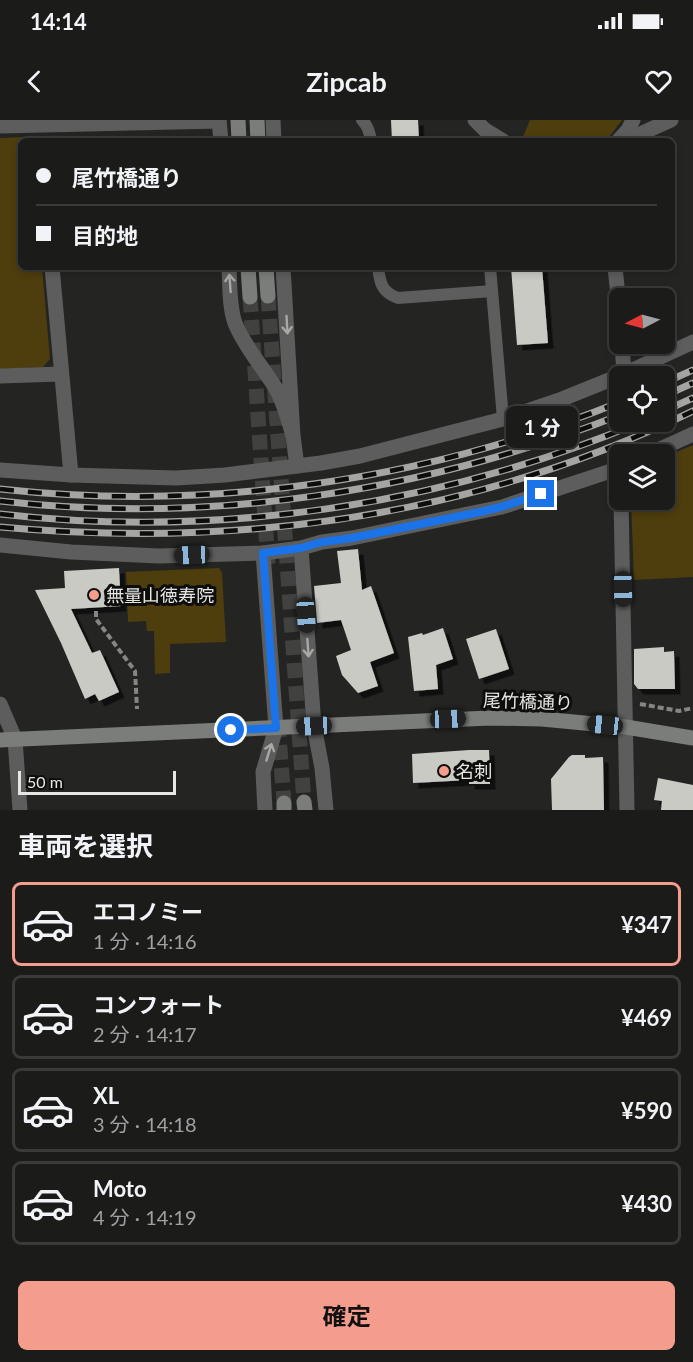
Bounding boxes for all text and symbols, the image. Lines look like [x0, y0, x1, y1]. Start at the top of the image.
text: 14:14 [30, 8, 87, 35]
icon: back [18, 65, 51, 98]
text: Zipcab [306, 65, 387, 98]
icon: heart [642, 65, 675, 98]
text: 尾竹橋通り [72, 164, 182, 191]
text: 目的地 [72, 222, 138, 249]
one-way arrow [224, 273, 235, 293]
north arrow [609, 288, 675, 354]
map controls [609, 288, 675, 510]
one-way arrow [282, 315, 293, 335]
button: locate [609, 366, 675, 432]
callout: 1 分 [505, 407, 577, 449]
text: 1 分 [524, 415, 560, 439]
button: layers [609, 444, 675, 510]
route end [527, 480, 554, 507]
car [174, 545, 210, 565]
car [614, 571, 632, 607]
place label: 無量山徳寿院 [106, 584, 214, 606]
marker: 無量山徳寿院 [87, 588, 101, 602]
car [296, 596, 316, 634]
one-way arrow [303, 638, 314, 658]
street label: 尾竹橋通り [483, 688, 573, 714]
car [430, 709, 466, 729]
car [586, 714, 624, 736]
route start [217, 716, 244, 743]
car [296, 716, 332, 736]
one-way arrow [264, 743, 275, 762]
place label: 名刺 [456, 760, 492, 782]
marker: 名刺 [437, 764, 451, 778]
scale bar [18, 768, 176, 796]
text: 50 m [27, 772, 63, 791]
text: 車両を選択 [18, 829, 153, 862]
icon: car [21, 897, 75, 951]
text: エコノミー [93, 898, 203, 925]
text: ¥347 [621, 911, 672, 938]
text: 1 分 · 14:16 [93, 929, 197, 953]
icon: car [21, 990, 75, 1044]
text: コンフォート [93, 991, 224, 1018]
text: ¥469 [621, 1004, 672, 1031]
text: 2 分 · 14:17 [93, 1022, 197, 1046]
text: XL [93, 1082, 119, 1109]
icon: car [21, 1083, 75, 1137]
text: ¥590 [621, 1097, 672, 1124]
text: 3 分 · 14:18 [93, 1112, 197, 1136]
text: Moto [93, 1175, 147, 1202]
icon: car [21, 1176, 75, 1230]
text: ¥430 [621, 1190, 672, 1217]
text: 4 分 · 14:19 [93, 1205, 197, 1229]
button: 確定 [18, 1281, 675, 1350]

